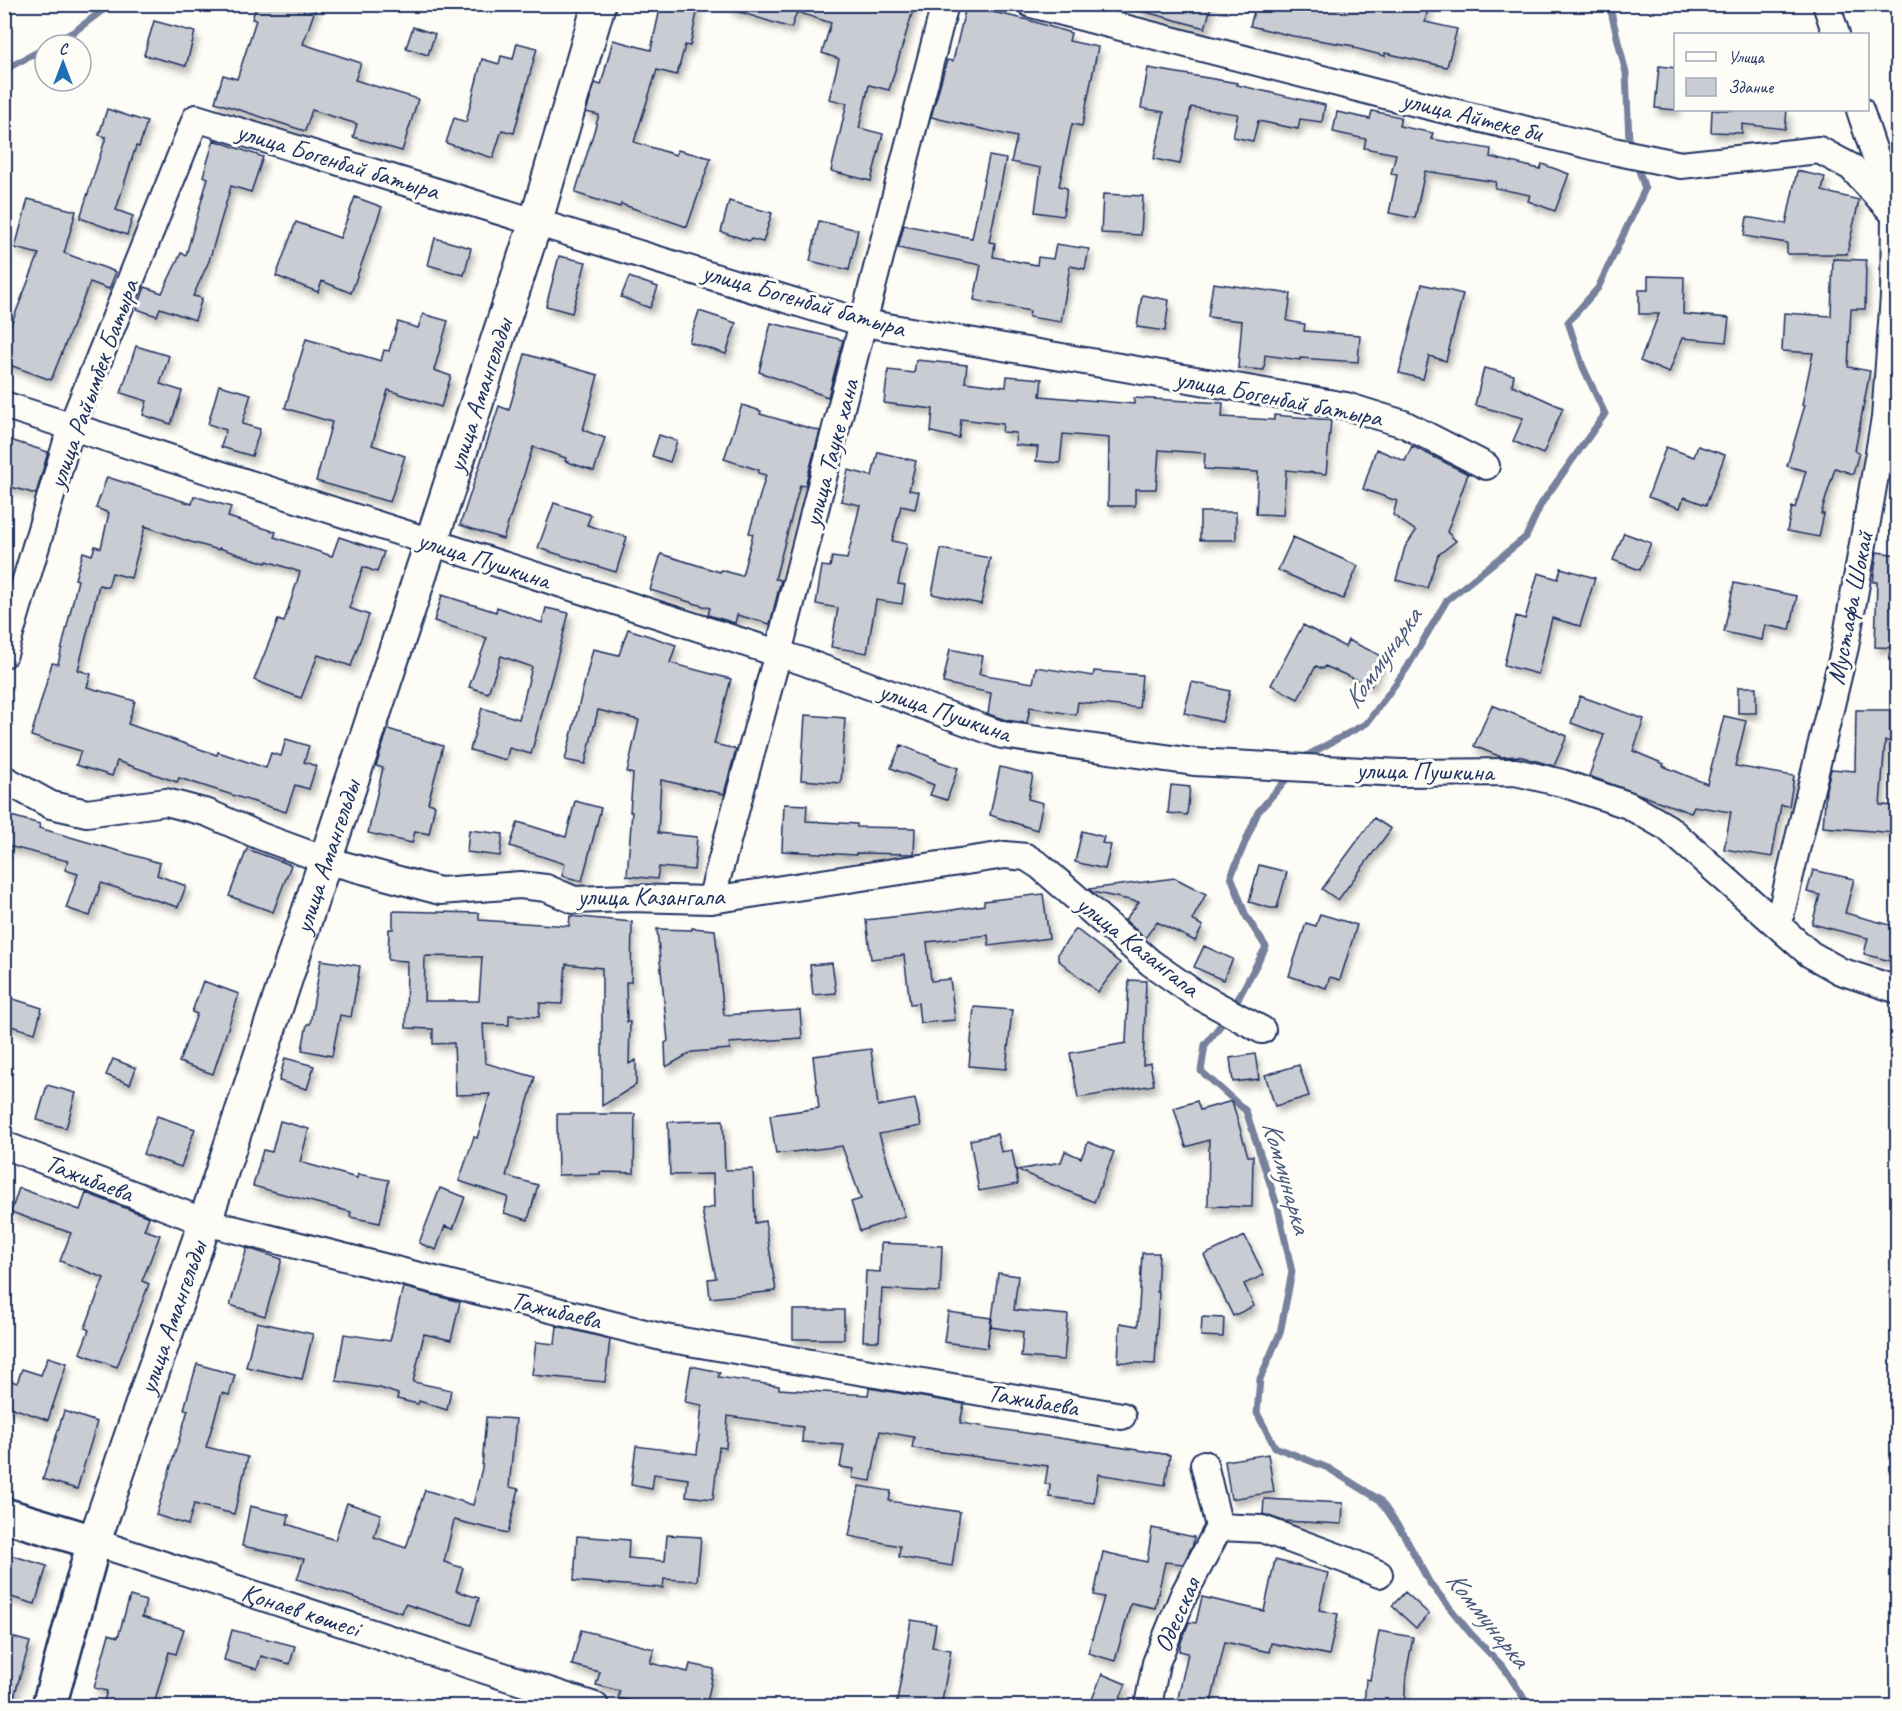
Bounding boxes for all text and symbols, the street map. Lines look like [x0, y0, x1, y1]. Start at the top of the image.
north arrow [33, 33, 93, 93]
legend [1674, 33, 1869, 111]
text: С [59, 39, 69, 59]
text: Улица [1728, 46, 1765, 68]
text: Здание [1728, 76, 1774, 98]
street label: улица Айтеке би [1397, 82, 1548, 150]
street label: улица Богенбай батыра [231, 114, 445, 208]
street label: улица Богенбай батыра [697, 255, 911, 345]
street label: улица Райымбек Батыра [39, 274, 147, 495]
street label: улица Амангельды [438, 312, 520, 478]
street label: улица Богенбай батыра [1171, 361, 1387, 435]
street label: улица Тауке хана [795, 374, 867, 532]
street label: улица Пушкина [412, 522, 557, 598]
street label: Мустафа Шокай [1819, 527, 1881, 687]
water label: Коммунарка [1335, 599, 1430, 715]
street label: улица Пушкина [873, 673, 1017, 751]
street label: улица Пушкина [1354, 753, 1496, 789]
street label: улица Амангельды [285, 773, 368, 939]
street label: улица Казангапа [576, 880, 726, 913]
street label: улица Казангапа [1068, 887, 1207, 1005]
water label: Коммунарка [1255, 1117, 1320, 1239]
street label: Тажибаева [40, 1146, 139, 1210]
street label: улица Амангельды [130, 1234, 214, 1400]
street label: Тажибаева [508, 1283, 606, 1337]
street label: Тажибаева [985, 1376, 1082, 1424]
water label: Коммунарка [1439, 1564, 1539, 1676]
street label: Одесская [1146, 1571, 1209, 1657]
street label: Қонаев көшесі [238, 1575, 367, 1645]

